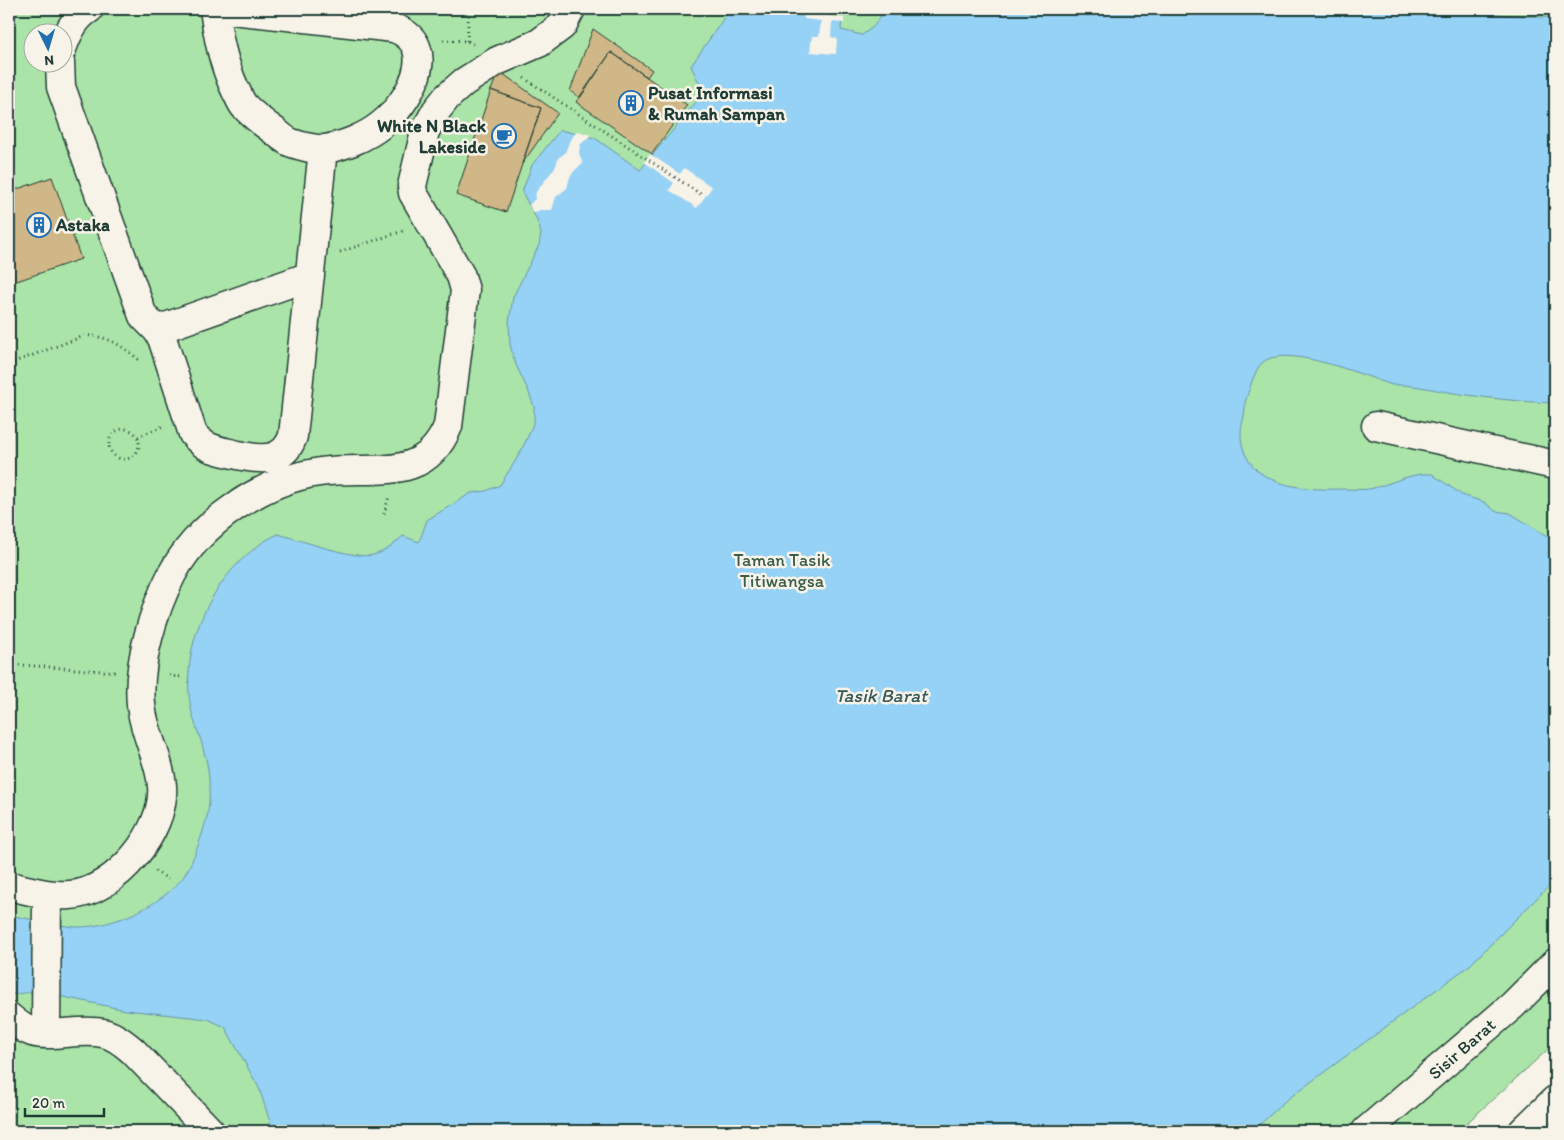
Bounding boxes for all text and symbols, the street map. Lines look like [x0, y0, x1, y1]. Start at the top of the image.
north arrow [22, 22, 72, 72]
text: N [44, 52, 55, 69]
place label: Pusat Informasi & Rumah Sampan [648, 82, 785, 125]
building icon: Pusat Informasi & Rumah Sampan [618, 90, 644, 116]
place label: White N Black Lakeside [377, 115, 487, 158]
cafe icon: White N Black Lakeside [491, 123, 517, 149]
building icon: Astaka [26, 212, 52, 238]
place label: Astaka [55, 214, 110, 236]
park label: Taman Tasik Titiwangsa [734, 549, 831, 592]
water label: Tasik Barat [835, 684, 929, 707]
street label: Sisir Barat [1424, 1014, 1500, 1084]
scale bar [25, 1085, 104, 1117]
text: 20 m [32, 1094, 66, 1112]

